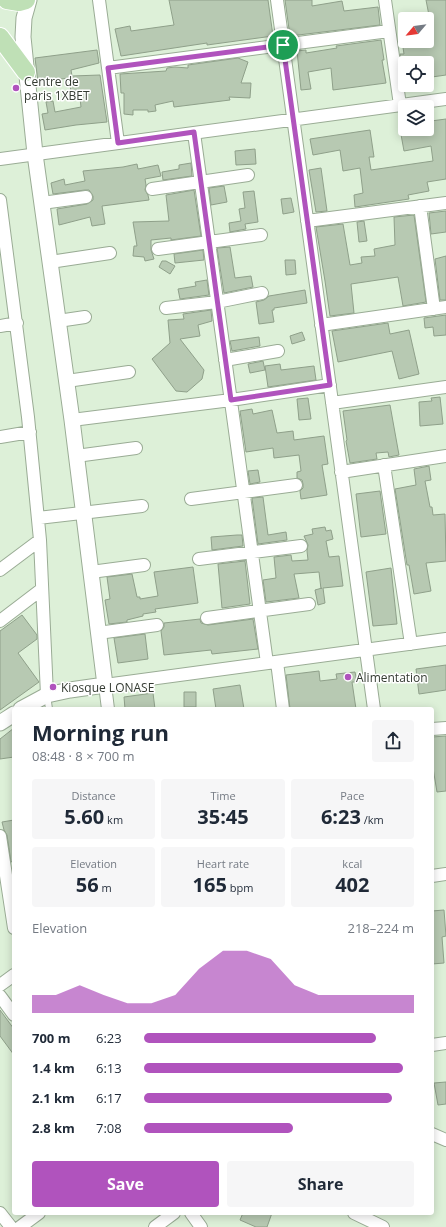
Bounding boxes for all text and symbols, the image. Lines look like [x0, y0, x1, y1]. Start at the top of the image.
north arrow [398, 12, 434, 48]
map controls [398, 12, 434, 136]
pin [266, 28, 300, 62]
icon: arrive [272, 34, 294, 56]
button: locate [398, 56, 434, 92]
place label: Centre de paris 1XBET [24, 73, 90, 104]
marker: Centre de paris 1XBET [11, 83, 21, 93]
button: layers [398, 100, 434, 136]
place label: Alimentation [356, 669, 428, 686]
marker: Alimentation [343, 672, 353, 682]
place label: Kiosque LONASE [61, 679, 154, 696]
marker: Kiosque LONASE [48, 682, 58, 692]
text: Morning run [32, 717, 169, 747]
button: share [372, 720, 414, 762]
text: 08:48 · 8 × 700 m [32, 747, 135, 765]
text: Distance [72, 788, 116, 803]
text: Time [210, 788, 236, 803]
text: Pace [340, 788, 364, 803]
text: 5.60 [64, 803, 104, 830]
text: 35:45 [197, 803, 249, 830]
text: 6:23 [321, 803, 361, 830]
text: km [104, 812, 123, 827]
text: /km [361, 812, 384, 827]
text: Elevation [70, 856, 117, 871]
text: Heart rate [197, 856, 249, 871]
text: kcal [342, 856, 362, 871]
text: 56 [76, 871, 99, 898]
text: 165 [193, 871, 227, 898]
text: 402 [335, 871, 369, 898]
text: m [99, 880, 112, 895]
text: bpm [227, 880, 253, 895]
text: Elevation [32, 919, 87, 937]
text: 218–224 m [347, 919, 414, 937]
text: 700 m [32, 1029, 70, 1047]
text: 6:23 [96, 1029, 122, 1047]
text: 1.4 km [32, 1059, 75, 1077]
text: 6:13 [96, 1059, 122, 1077]
text: 2.1 km [32, 1089, 75, 1107]
text: 6:17 [96, 1089, 122, 1107]
text: 2.8 km [32, 1119, 75, 1137]
text: 7:08 [96, 1119, 122, 1137]
button: Save [32, 1161, 219, 1207]
button: Share [227, 1161, 414, 1207]

